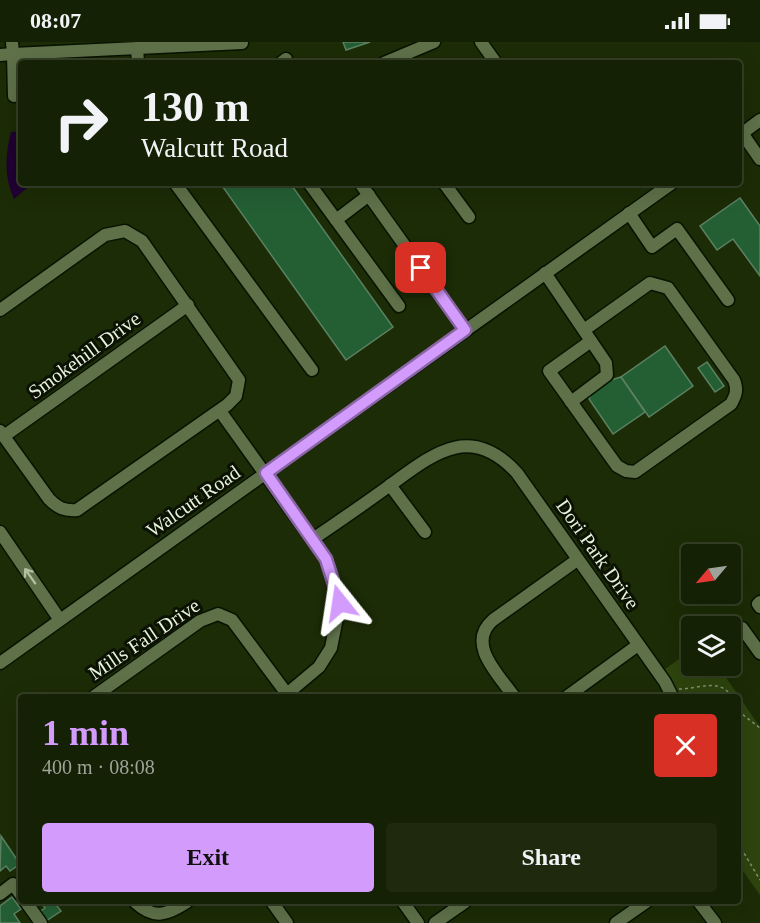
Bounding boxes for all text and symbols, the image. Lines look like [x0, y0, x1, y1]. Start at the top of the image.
text: 08:07 [30, 8, 81, 33]
icon: right [42, 84, 120, 162]
text: 130 m [141, 84, 250, 130]
text: Walcutt Road [141, 133, 288, 163]
pin [395, 242, 446, 293]
icon: arrive [404, 251, 437, 284]
street label: Smokehill Drive [24, 307, 144, 403]
street label: Walcutt Road [142, 461, 244, 541]
street label: Dori Park Drive [552, 495, 644, 613]
north arrow [681, 544, 741, 604]
map controls [681, 544, 741, 676]
one-way arrow [24, 568, 36, 584]
position arrow [308, 571, 372, 635]
street label: Mills Fall Drive [84, 594, 204, 684]
button: layers [681, 616, 741, 676]
text: 1 min [42, 713, 129, 753]
button: close [654, 714, 717, 777]
text: 400 m · 08:08 [42, 756, 155, 778]
button: Exit [42, 823, 374, 892]
button: Share [386, 823, 717, 892]

